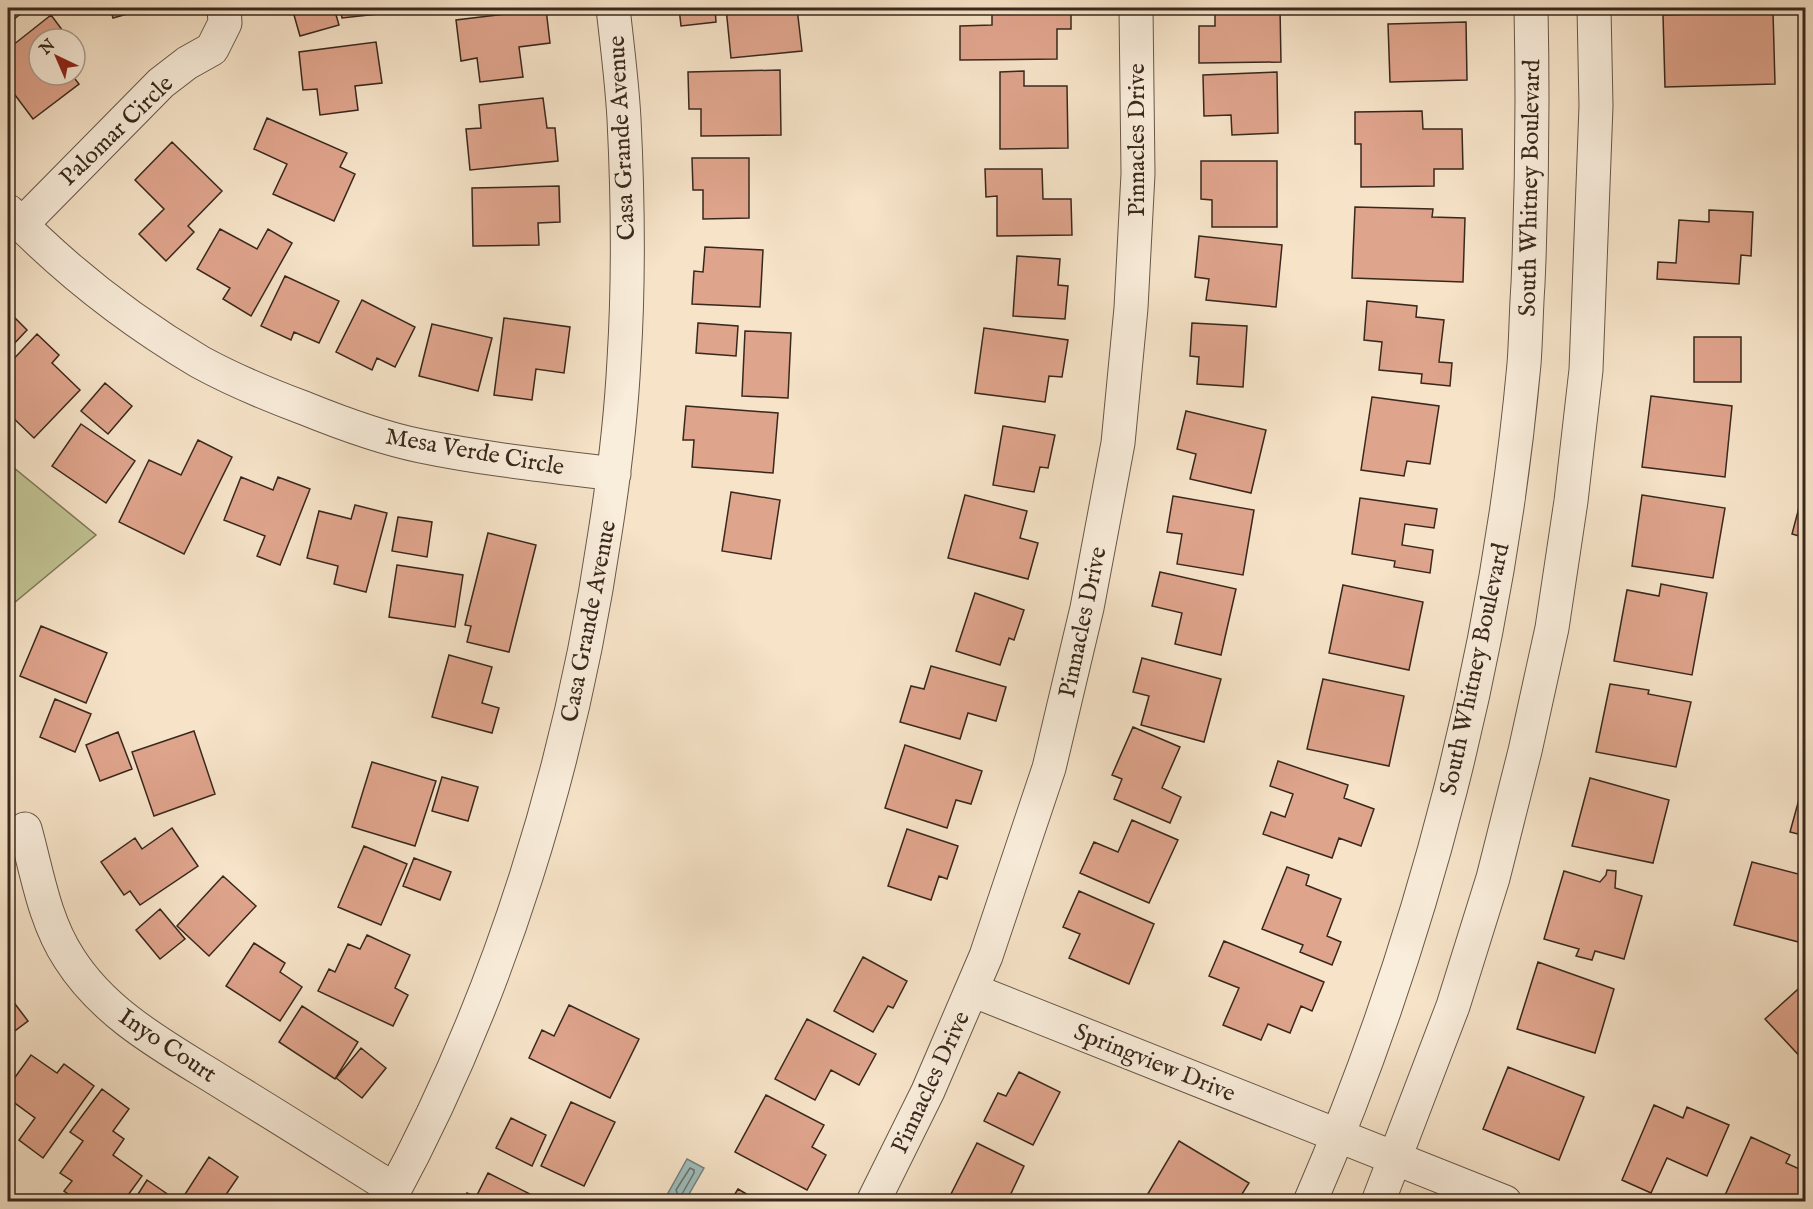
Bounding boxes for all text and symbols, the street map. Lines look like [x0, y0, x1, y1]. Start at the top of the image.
north arrow [27, 27, 87, 87]
street label: Casa Grande Avenue [602, 35, 643, 241]
text: N [35, 36, 60, 60]
street label: South Whitney Boulevard [1513, 59, 1548, 317]
street label: Pinnacles Drive [1122, 63, 1153, 217]
street label: Palomar Circle [54, 69, 181, 193]
street label: Mesa Verde Circle [383, 422, 566, 483]
street label: Casa Grande Avenue [555, 518, 624, 725]
street label: South Whitney Boulevard [1434, 540, 1517, 798]
street label: Pinnacles Drive [1052, 544, 1115, 701]
street label: Inyo Court [112, 1002, 222, 1090]
street label: Pinnacles Drive [885, 1006, 978, 1159]
street label: Springview Drive [1069, 1017, 1240, 1110]

